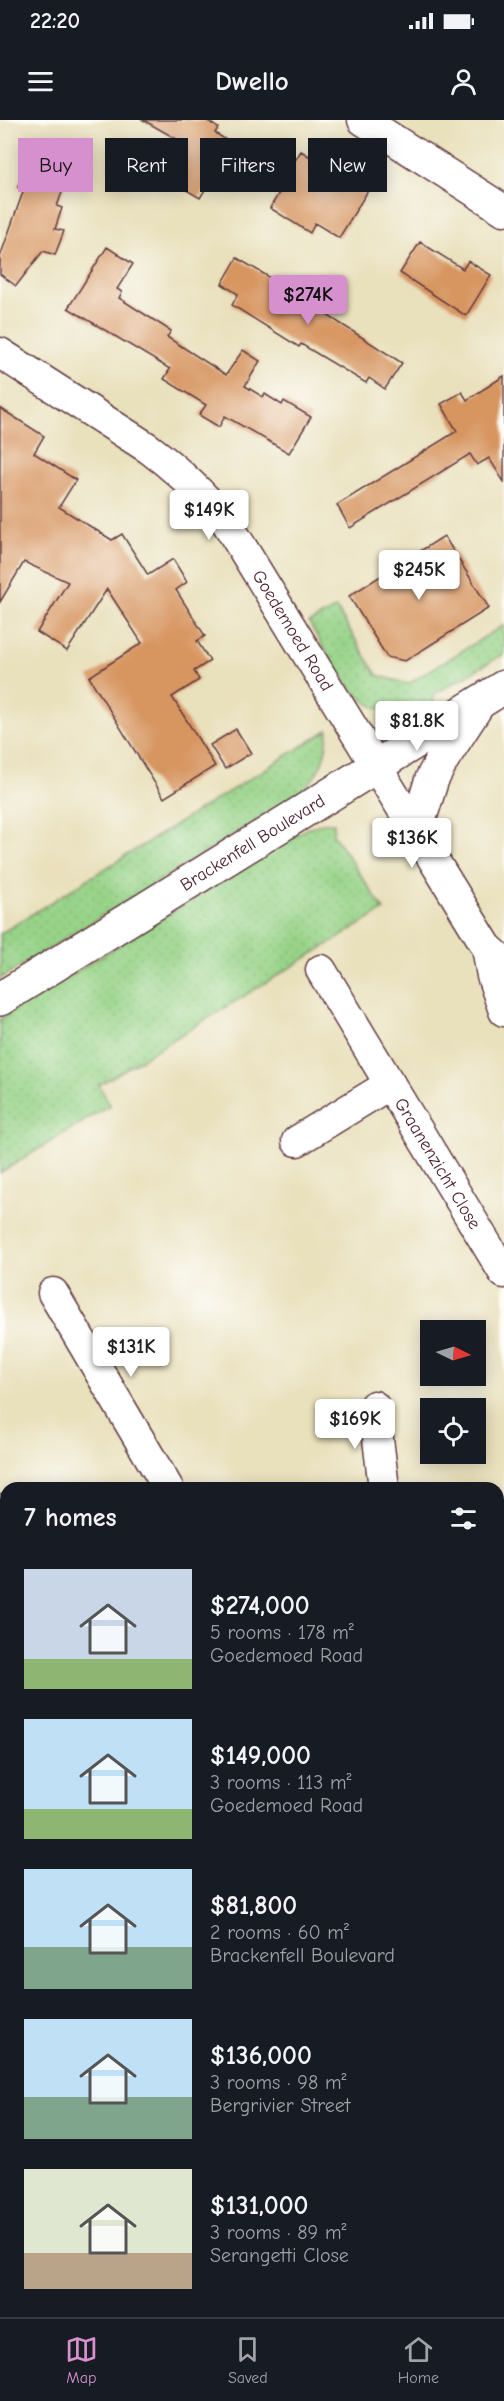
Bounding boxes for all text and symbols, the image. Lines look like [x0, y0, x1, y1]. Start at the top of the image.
text: 22:20 [30, 8, 80, 34]
icon: menu [24, 65, 57, 98]
icon: person [447, 65, 480, 98]
text: Dwello [215, 66, 289, 97]
chip: Buy [18, 138, 93, 192]
chip: Rent [105, 138, 188, 192]
chip: Filters [200, 138, 296, 192]
chip: New [308, 138, 387, 192]
pin: $274K [266, 275, 350, 326]
text: $274K [283, 283, 333, 306]
pin: $149K [167, 490, 251, 541]
text: $149K [184, 498, 234, 521]
pin: $245K [377, 550, 461, 601]
text: $245K [393, 558, 445, 581]
street label: Goedemoed Road [247, 566, 337, 695]
pin: $81.8K [368, 701, 466, 752]
text: $81.8K [389, 709, 445, 732]
street label: Brackenfell Boulevard [176, 790, 329, 896]
pin: $136K [370, 818, 454, 869]
text: $136K [386, 826, 438, 849]
street label: Graanenzicht Close [390, 1094, 485, 1233]
north arrow [420, 1320, 486, 1386]
map controls [420, 1320, 486, 1464]
pin: $131K [89, 1327, 173, 1378]
text: $131K [107, 1335, 155, 1358]
button: locate [420, 1398, 486, 1464]
pin: $169K [313, 1399, 397, 1450]
text: $169K [329, 1407, 381, 1430]
icon: filters [447, 1502, 480, 1535]
text: 7 homes [24, 1503, 117, 1533]
text: $274,000 [210, 1591, 310, 1621]
icon: home [72, 1593, 144, 1665]
text: 5 rooms · 178 m² [210, 1621, 354, 1644]
text: Goedemoed Road [210, 1644, 363, 1667]
text: $149,000 [210, 1741, 311, 1771]
icon: home [72, 1743, 144, 1815]
text: 3 rooms · 113 m² [210, 1771, 351, 1794]
text: Goedemoed Road [210, 1794, 363, 1817]
text: $81,800 [210, 1891, 297, 1921]
icon: home [72, 1893, 144, 1965]
text: 2 rooms · 60 m² [210, 1921, 349, 1944]
text: Brackenfell Boulevard [210, 1944, 395, 1967]
text: $136,000 [210, 2041, 312, 2071]
icon: home [72, 2043, 144, 2115]
text: 3 rooms · 98 m² [210, 2071, 346, 2094]
text: Bergrivier Street [210, 2094, 350, 2117]
text: $131,000 [210, 2191, 309, 2221]
icon: home [72, 2193, 144, 2265]
text: 3 rooms · 89 m² [210, 2221, 346, 2244]
text: Serangetti Close [210, 2244, 349, 2267]
tab: Map [65, 2333, 98, 2387]
tab: Saved [228, 2333, 268, 2387]
tab: Home [398, 2333, 439, 2387]

